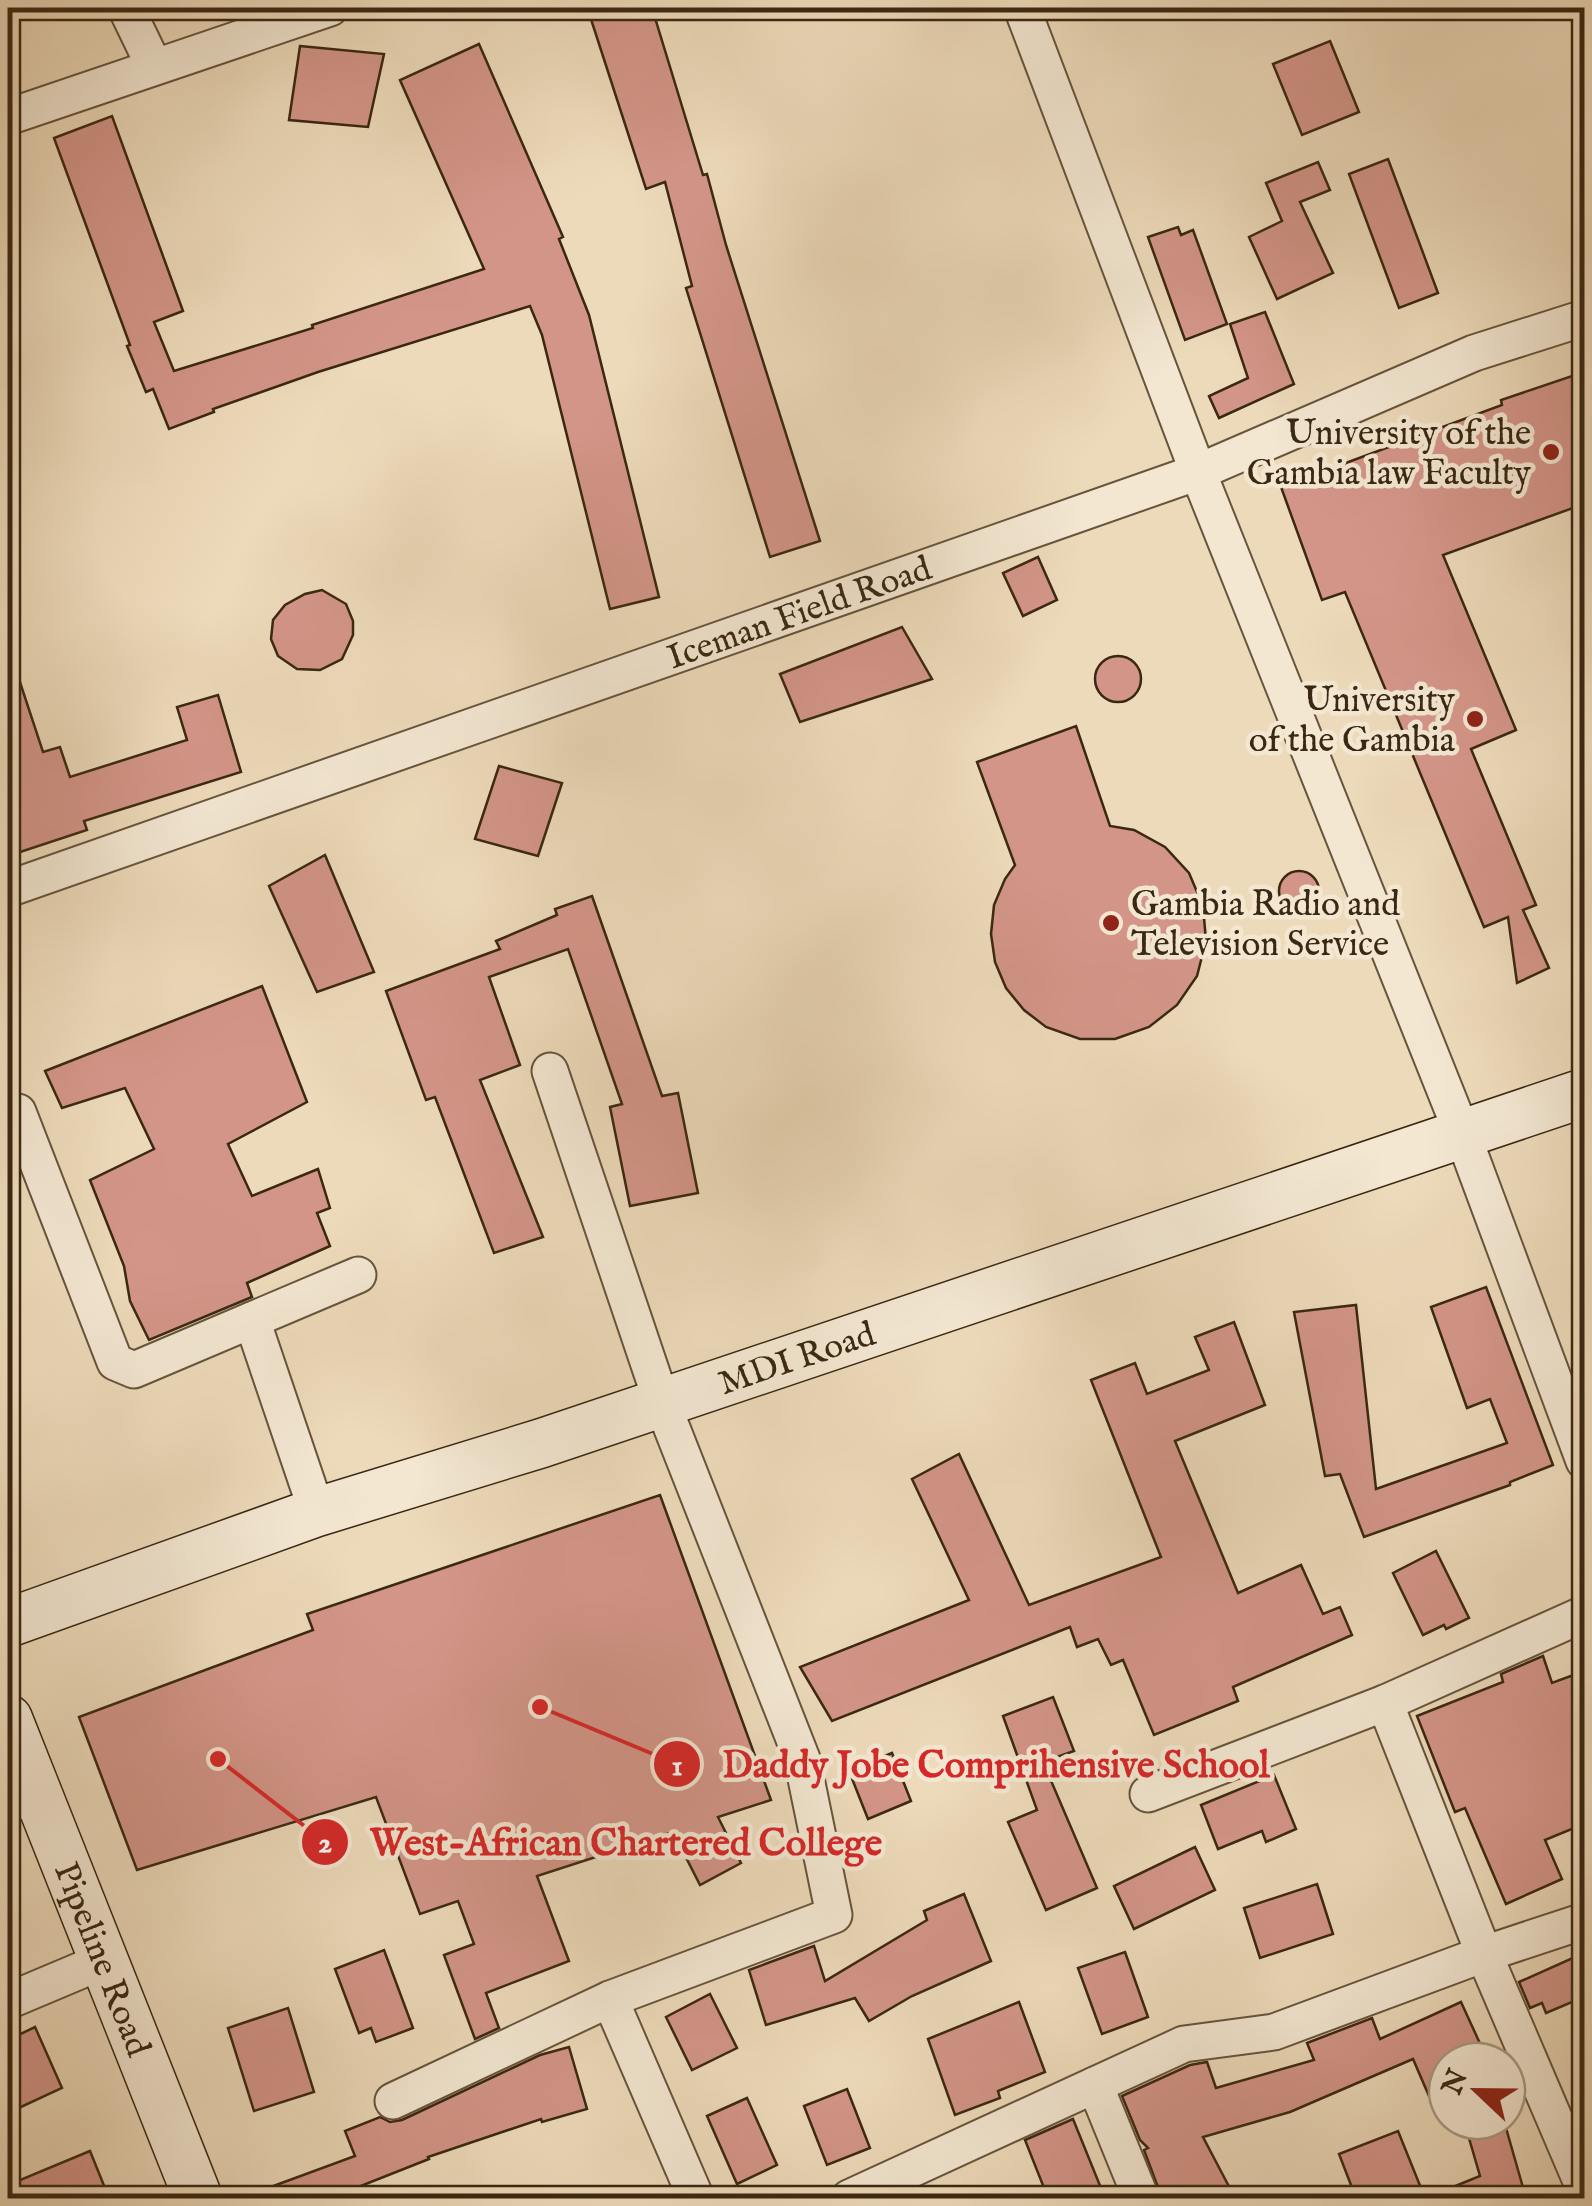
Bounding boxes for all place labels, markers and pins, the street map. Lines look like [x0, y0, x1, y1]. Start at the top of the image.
place label: University of the Gambia law Faculty [1247, 412, 1532, 497]
marker: University of the Gambia law Faculty [1540, 441, 1562, 463]
place label: University of the Gambia [1249, 679, 1456, 764]
marker: University of the Gambia [1464, 708, 1486, 730]
place label: Gambia Radio and Television Service [1131, 883, 1400, 968]
marker: Gambia Radio and Television Service [1100, 912, 1122, 934]
callout: Daddy Jobe Comprihensive School [652, 1730, 1290, 1798]
callout: West-African Chartered College [300, 1808, 902, 1876]

